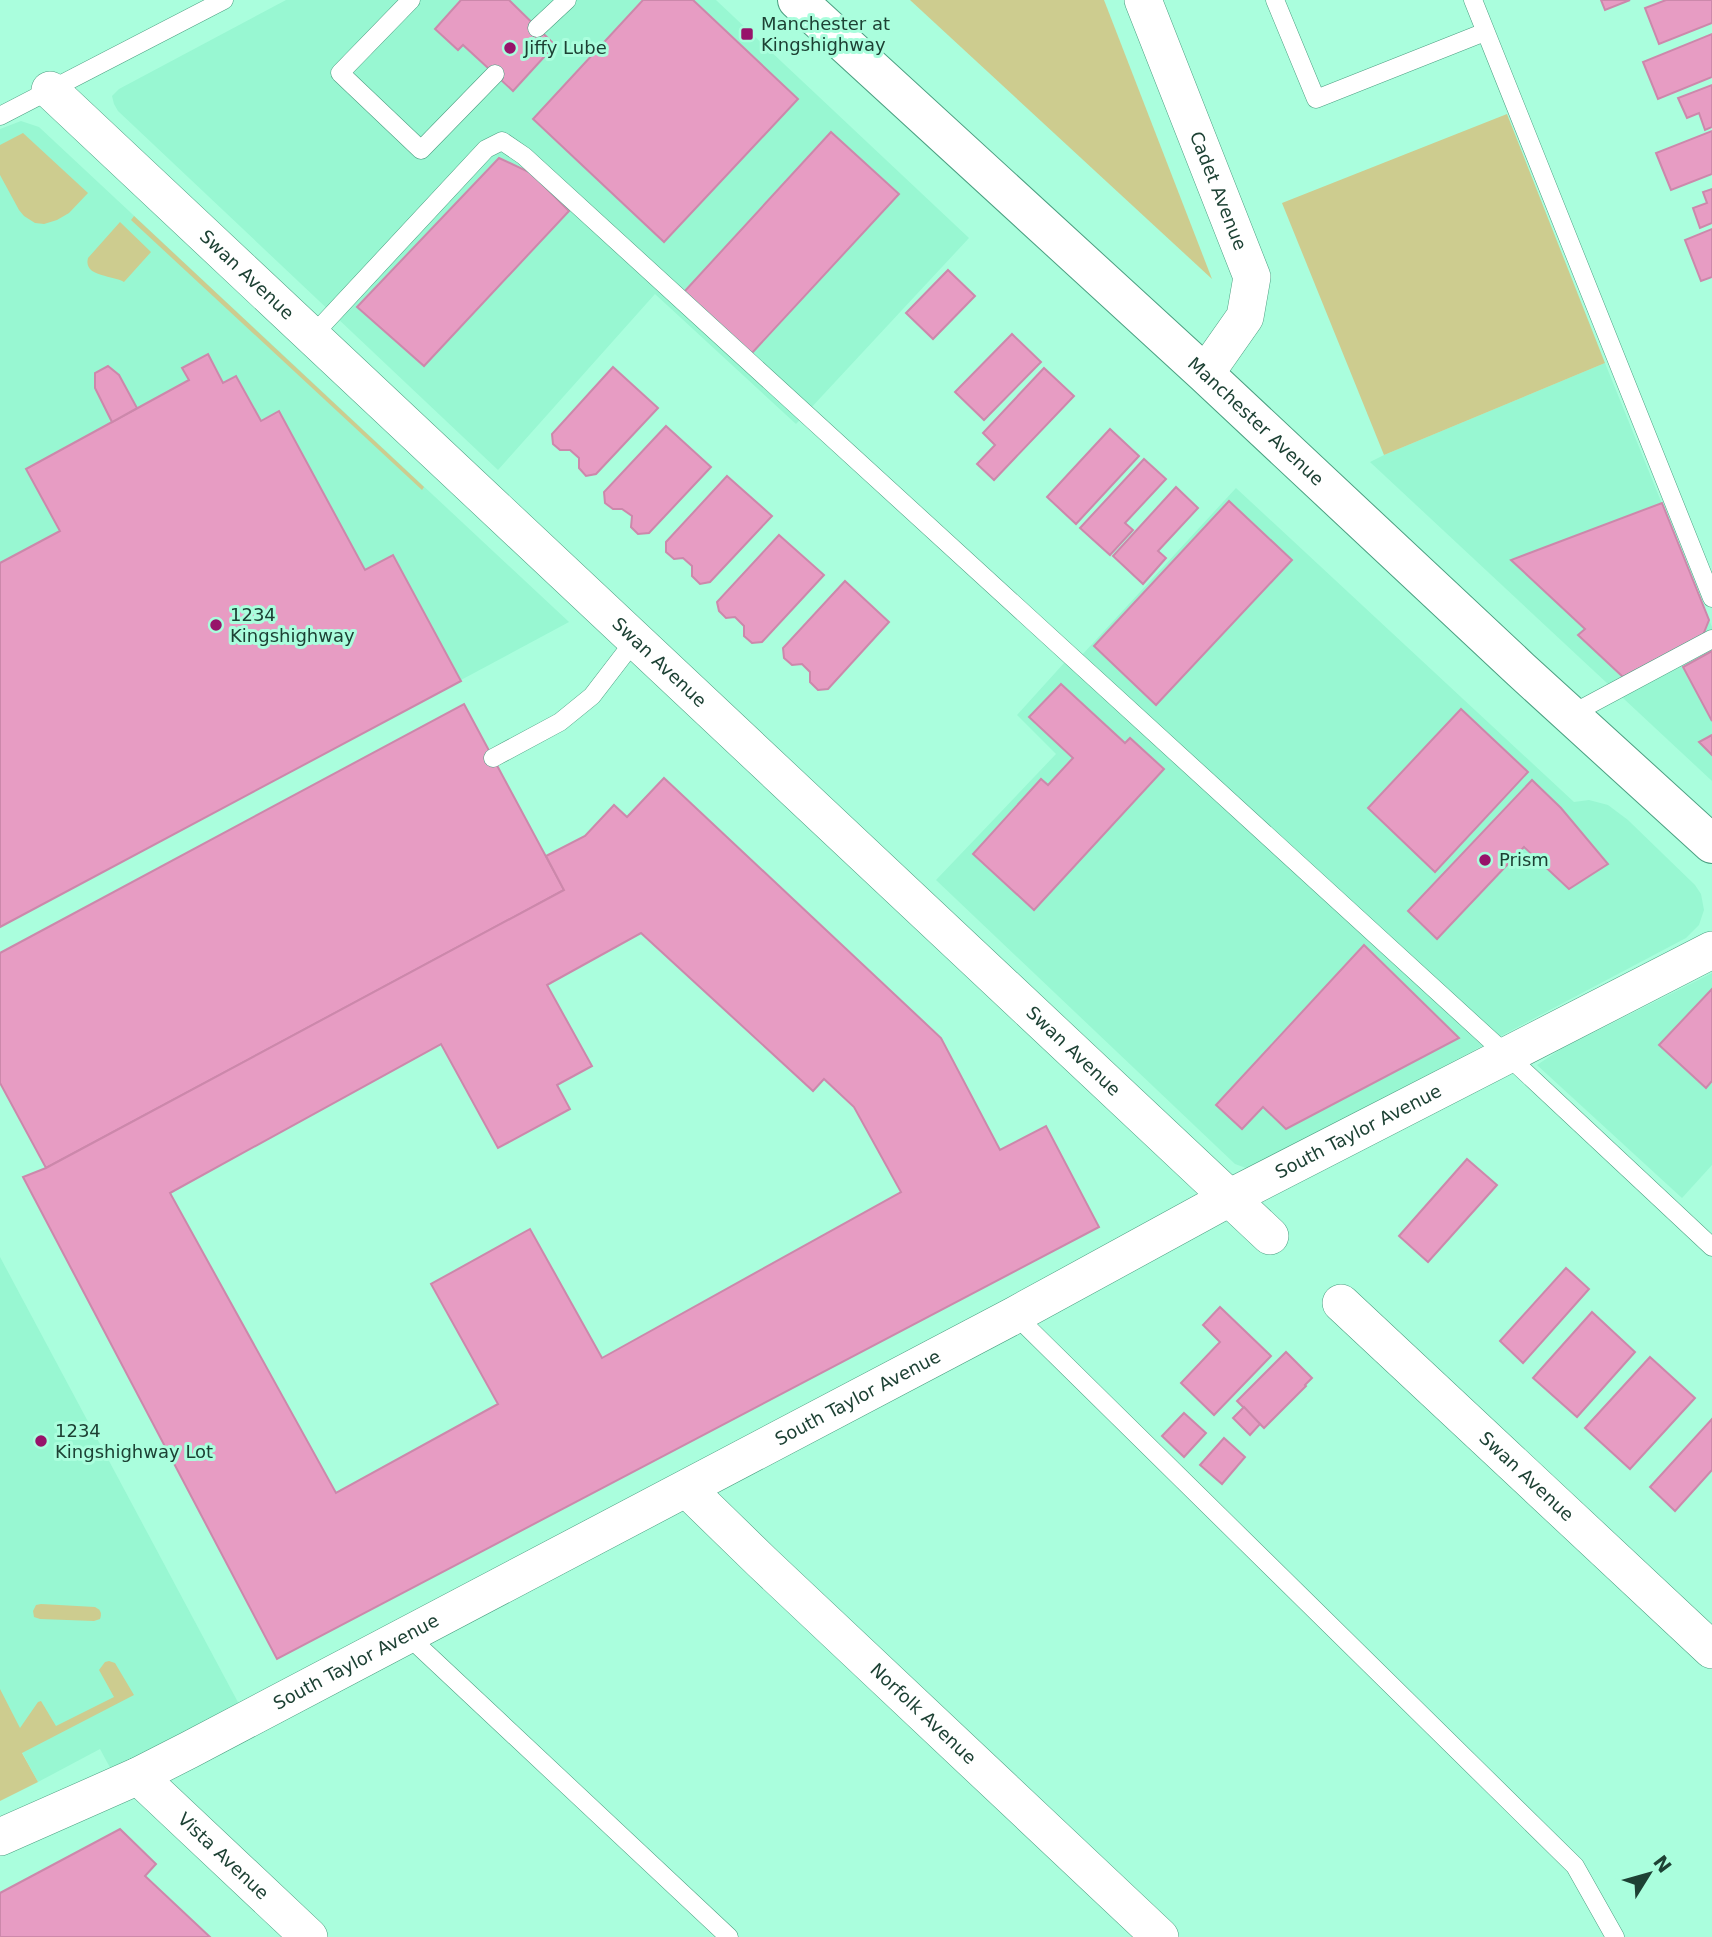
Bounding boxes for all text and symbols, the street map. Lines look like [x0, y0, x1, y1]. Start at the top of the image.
place label: Manchester at Kingshighway [761, 13, 890, 55]
marker: Manchester at Kingshighway [739, 26, 755, 42]
place label: Jiffy Lube [523, 37, 607, 58]
marker: Jiffy Lube [502, 40, 518, 56]
street label: Cadet Avenue [1186, 128, 1251, 253]
street label: Swan Avenue [196, 225, 299, 324]
street label: Manchester Avenue [1184, 353, 1328, 490]
place label: 1234 Kingshighway [230, 604, 355, 646]
street label: Swan Avenue [608, 613, 711, 711]
marker: 1234 Kingshighway [208, 617, 224, 633]
place label: Prism [1499, 849, 1549, 870]
marker: Prism [1477, 852, 1493, 868]
street label: Swan Avenue [1022, 1002, 1125, 1100]
street label: South Taylor Avenue [1272, 1080, 1445, 1182]
street label: South Taylor Avenue [771, 1345, 944, 1449]
place label: 1234 Kingshighway Lot [55, 1420, 213, 1462]
street label: Swan Avenue [1475, 1427, 1578, 1525]
marker: 1234 Kingshighway Lot [33, 1433, 49, 1449]
street label: South Taylor Avenue [270, 1609, 442, 1714]
street label: Norfolk Avenue [866, 1659, 981, 1768]
street label: Vista Avenue [174, 1808, 273, 1904]
north arrow [1614, 1839, 1684, 1909]
text: N [1649, 1851, 1676, 1877]

